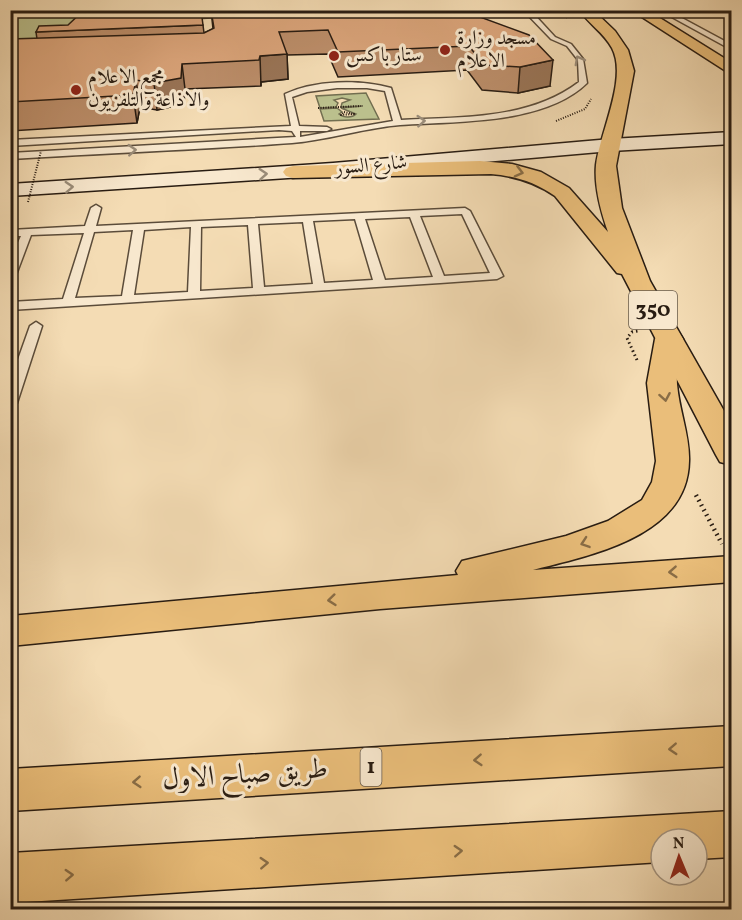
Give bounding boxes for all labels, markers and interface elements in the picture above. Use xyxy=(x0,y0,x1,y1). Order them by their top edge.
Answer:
place label: مسجد وزارة الاعلام xyxy=(457,25,536,78)
place label: ستار باكس xyxy=(346,42,422,70)
marker: مسجد وزارة الاعلام xyxy=(438,43,452,57)
marker: ستار باكس xyxy=(327,49,341,63)
one-way arrow xyxy=(574,55,586,66)
place label: مجمع الاعلام والاذاعة والتلفزيون xyxy=(88,64,210,115)
marker: مجمع الاعلام والاذاعة والتلفزيون xyxy=(69,83,83,97)
one-way arrow xyxy=(417,115,426,128)
one-way arrow xyxy=(127,143,136,156)
street label: شارع السور xyxy=(332,149,409,185)
one-way arrow xyxy=(514,165,524,178)
one-way arrow xyxy=(259,168,268,181)
one-way arrow xyxy=(64,180,73,193)
road number: 350 xyxy=(629,291,677,329)
one-way arrow xyxy=(658,391,671,401)
one-way arrow xyxy=(580,535,591,548)
one-way arrow xyxy=(669,566,678,579)
one-way arrow xyxy=(328,593,337,606)
one-way arrow xyxy=(669,742,678,755)
road number: 1 xyxy=(360,748,382,786)
street label: طريق صباح الاول xyxy=(161,750,329,804)
one-way arrow xyxy=(474,753,483,766)
one-way arrow xyxy=(133,775,142,788)
north arrow xyxy=(649,827,709,887)
text: N xyxy=(672,833,685,855)
one-way arrow xyxy=(454,845,463,858)
one-way arrow xyxy=(259,856,268,869)
one-way arrow xyxy=(64,868,73,881)

